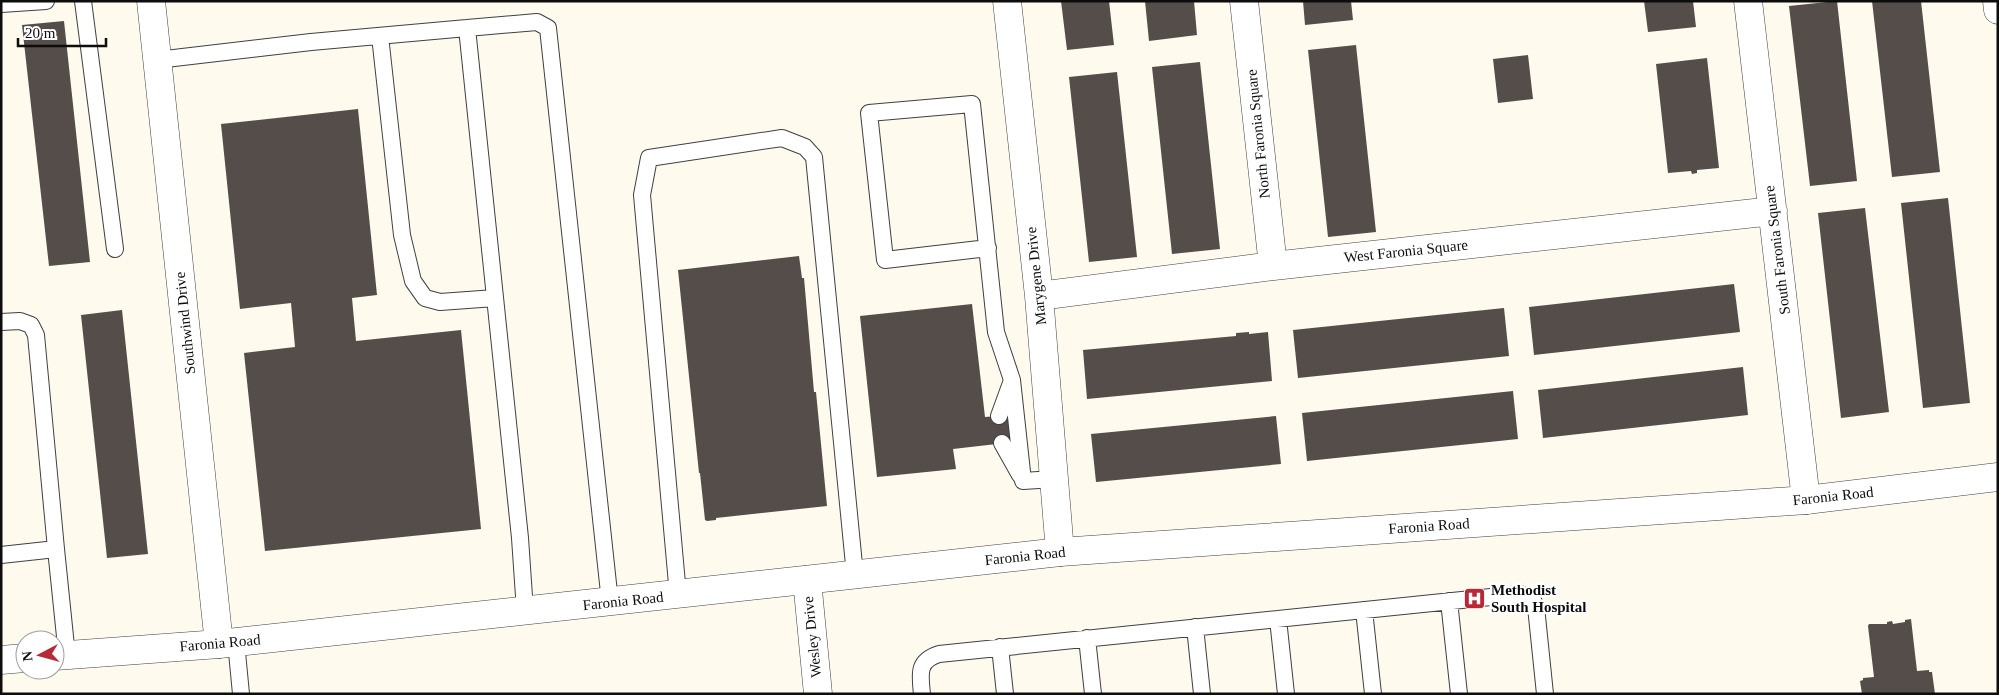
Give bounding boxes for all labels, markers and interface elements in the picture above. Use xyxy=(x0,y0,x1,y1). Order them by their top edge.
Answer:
scale bar xyxy=(18,15,105,47)
text: 20 m xyxy=(25,25,56,41)
street label: North Faronia Square xyxy=(1243,68,1273,199)
street label: South Faronia Square xyxy=(1761,184,1793,315)
street label: Marygene Drive xyxy=(1023,226,1049,326)
street label: West Faronia Square xyxy=(1343,236,1469,265)
street label: Southwind Drive xyxy=(172,271,198,375)
street label: Faronia Road xyxy=(1792,484,1875,508)
street label: Faronia Road xyxy=(1388,515,1471,537)
street label: Faronia Road xyxy=(984,544,1067,568)
place label: Methodist South Hospital xyxy=(1491,582,1586,615)
hospital icon: Methodist South Hospital xyxy=(1463,587,1487,611)
street label: Faronia Road xyxy=(582,589,665,613)
street label: Wesley Drive xyxy=(800,595,824,678)
north arrow xyxy=(15,630,65,680)
street label: Faronia Road xyxy=(179,631,262,655)
text: N xyxy=(20,650,36,662)

